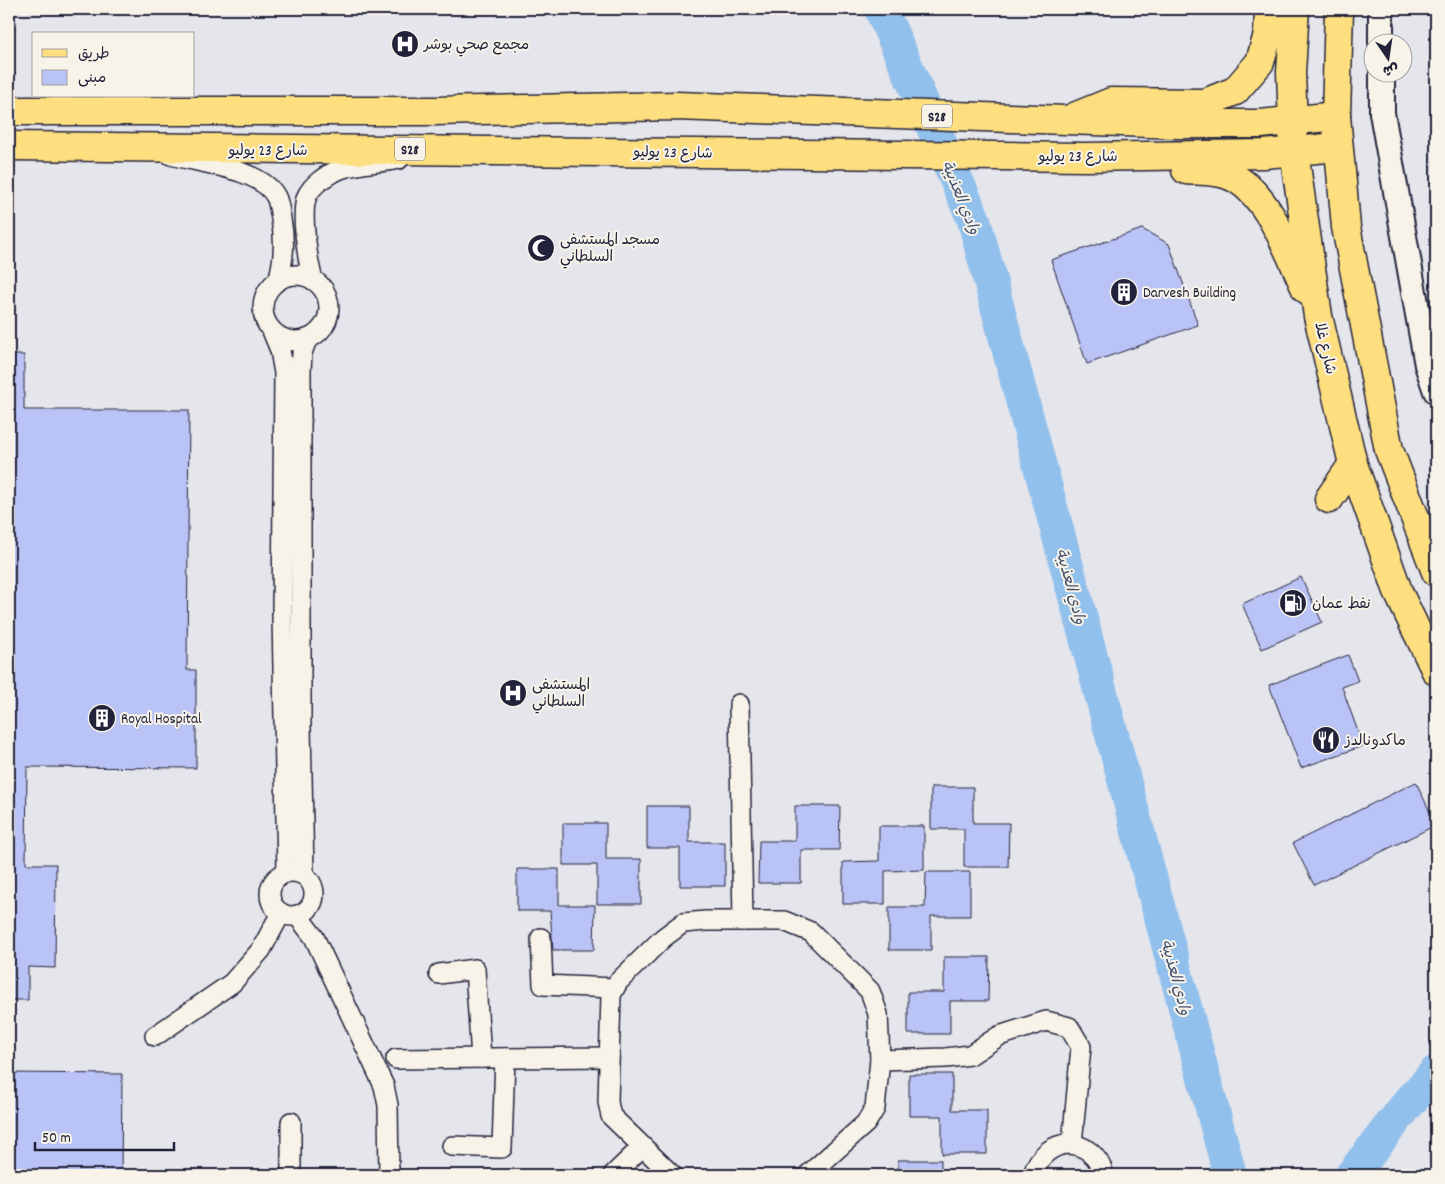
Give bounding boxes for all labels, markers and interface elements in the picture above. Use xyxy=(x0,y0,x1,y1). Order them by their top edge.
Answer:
hospital icon: مجمع صحي بوشر xyxy=(390,29,420,59)
legend xyxy=(32,32,195,98)
north arrow xyxy=(1362,32,1412,82)
place label: مجمع صحي بوشر xyxy=(422,35,529,57)
text: طريق xyxy=(78,44,110,66)
text: ش xyxy=(1381,57,1400,80)
text: مبنى xyxy=(78,68,106,90)
road number: S28 xyxy=(922,104,952,128)
road number: S28 xyxy=(395,138,425,160)
street label: شارع 23 يوليو xyxy=(227,141,308,163)
street label: شارع 23 يوليو xyxy=(632,142,713,166)
street label: شارع 23 يوليو xyxy=(1037,147,1118,169)
water label: وادي العذيبة xyxy=(934,158,985,239)
place label: مسجد المستشفى السلطاني xyxy=(560,230,660,269)
mosque icon: مسجد المستشفى السلطاني xyxy=(526,233,556,263)
building icon: Darvesh Building xyxy=(1109,277,1139,307)
place label: Darvesh Building xyxy=(1143,283,1236,305)
street label: شارع غلا xyxy=(1307,320,1341,377)
water label: وادي العذيبة xyxy=(1048,546,1091,628)
fuel station icon: نفط عمان xyxy=(1278,588,1308,618)
place label: نفط عمان xyxy=(1312,594,1371,616)
place label: المستشفى السلطاني xyxy=(532,675,590,714)
hospital icon: المستشفى السلطاني xyxy=(498,678,528,708)
building icon: Royal Hospital xyxy=(87,703,117,733)
place label: Royal Hospital xyxy=(121,709,202,731)
restaurant icon: ماكدونالدز xyxy=(1311,725,1341,755)
place label: ماكدونالدز xyxy=(1344,731,1406,753)
water label: وادي العذيبة xyxy=(1153,937,1196,1019)
scale bar xyxy=(35,1119,174,1151)
text: 50 m xyxy=(42,1128,71,1150)

